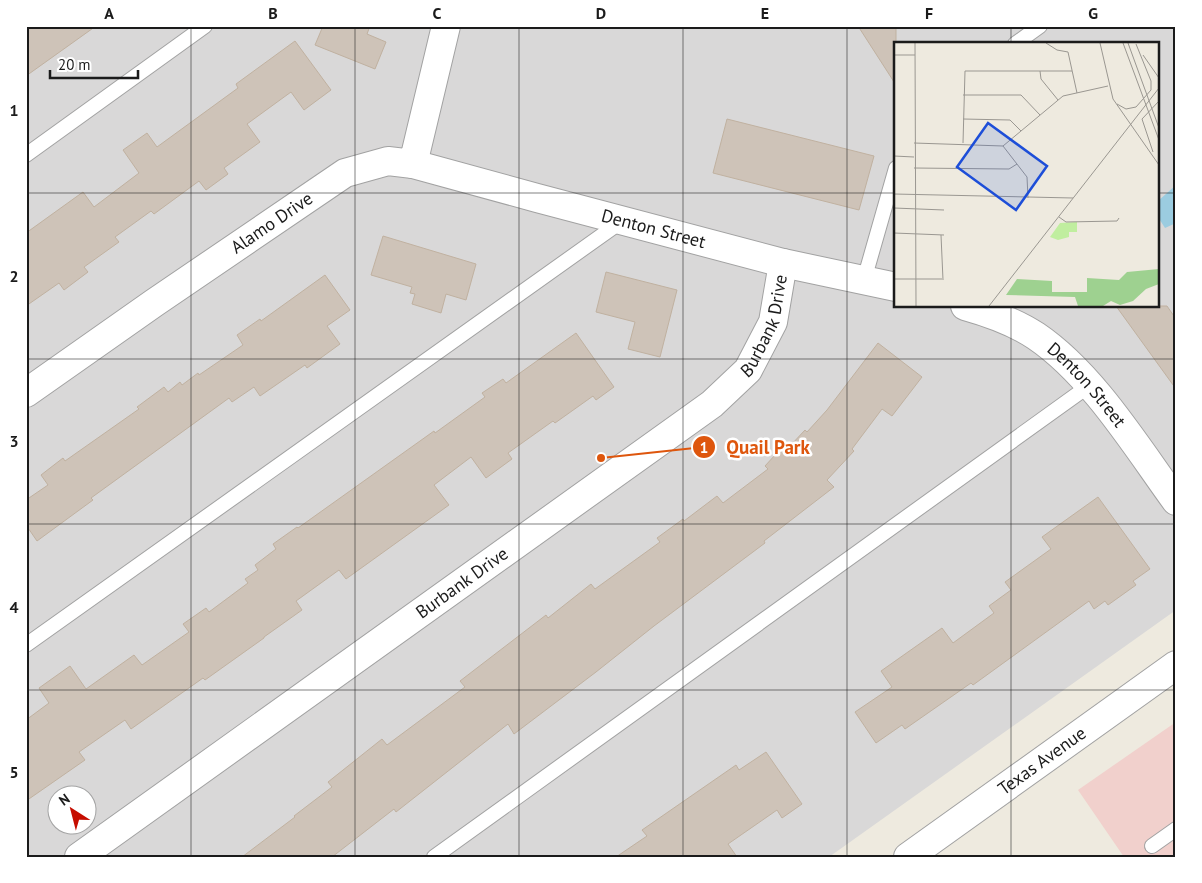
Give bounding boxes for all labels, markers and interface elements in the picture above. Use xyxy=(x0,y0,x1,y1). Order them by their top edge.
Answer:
text: A xyxy=(104,3,114,23)
text: B xyxy=(268,3,278,23)
text: C xyxy=(433,3,442,23)
text: D xyxy=(596,3,606,23)
text: E xyxy=(761,3,769,23)
text: F xyxy=(925,3,933,23)
text: G xyxy=(1088,3,1098,23)
inset map xyxy=(894,42,1160,308)
scale bar xyxy=(50,48,138,80)
text: 20 m xyxy=(58,55,91,74)
text: 1 xyxy=(9,100,19,120)
street label: Alamo Drive xyxy=(226,186,317,258)
street label: Denton Street xyxy=(599,203,708,253)
text: 2 xyxy=(9,266,19,286)
street label: Burbank Drive xyxy=(735,273,792,382)
street label: Denton Street xyxy=(1043,337,1131,432)
callout: Quail Park xyxy=(691,430,820,464)
text: 3 xyxy=(9,431,19,451)
text: Quail Park xyxy=(726,435,810,459)
text: 1 xyxy=(700,438,708,457)
street label: Burbank Drive xyxy=(411,542,512,623)
text: 4 xyxy=(9,597,19,617)
street label: Texas Avenue xyxy=(993,721,1090,800)
text: 5 xyxy=(9,762,19,782)
north arrow xyxy=(48,786,98,836)
text: N xyxy=(55,789,73,809)

